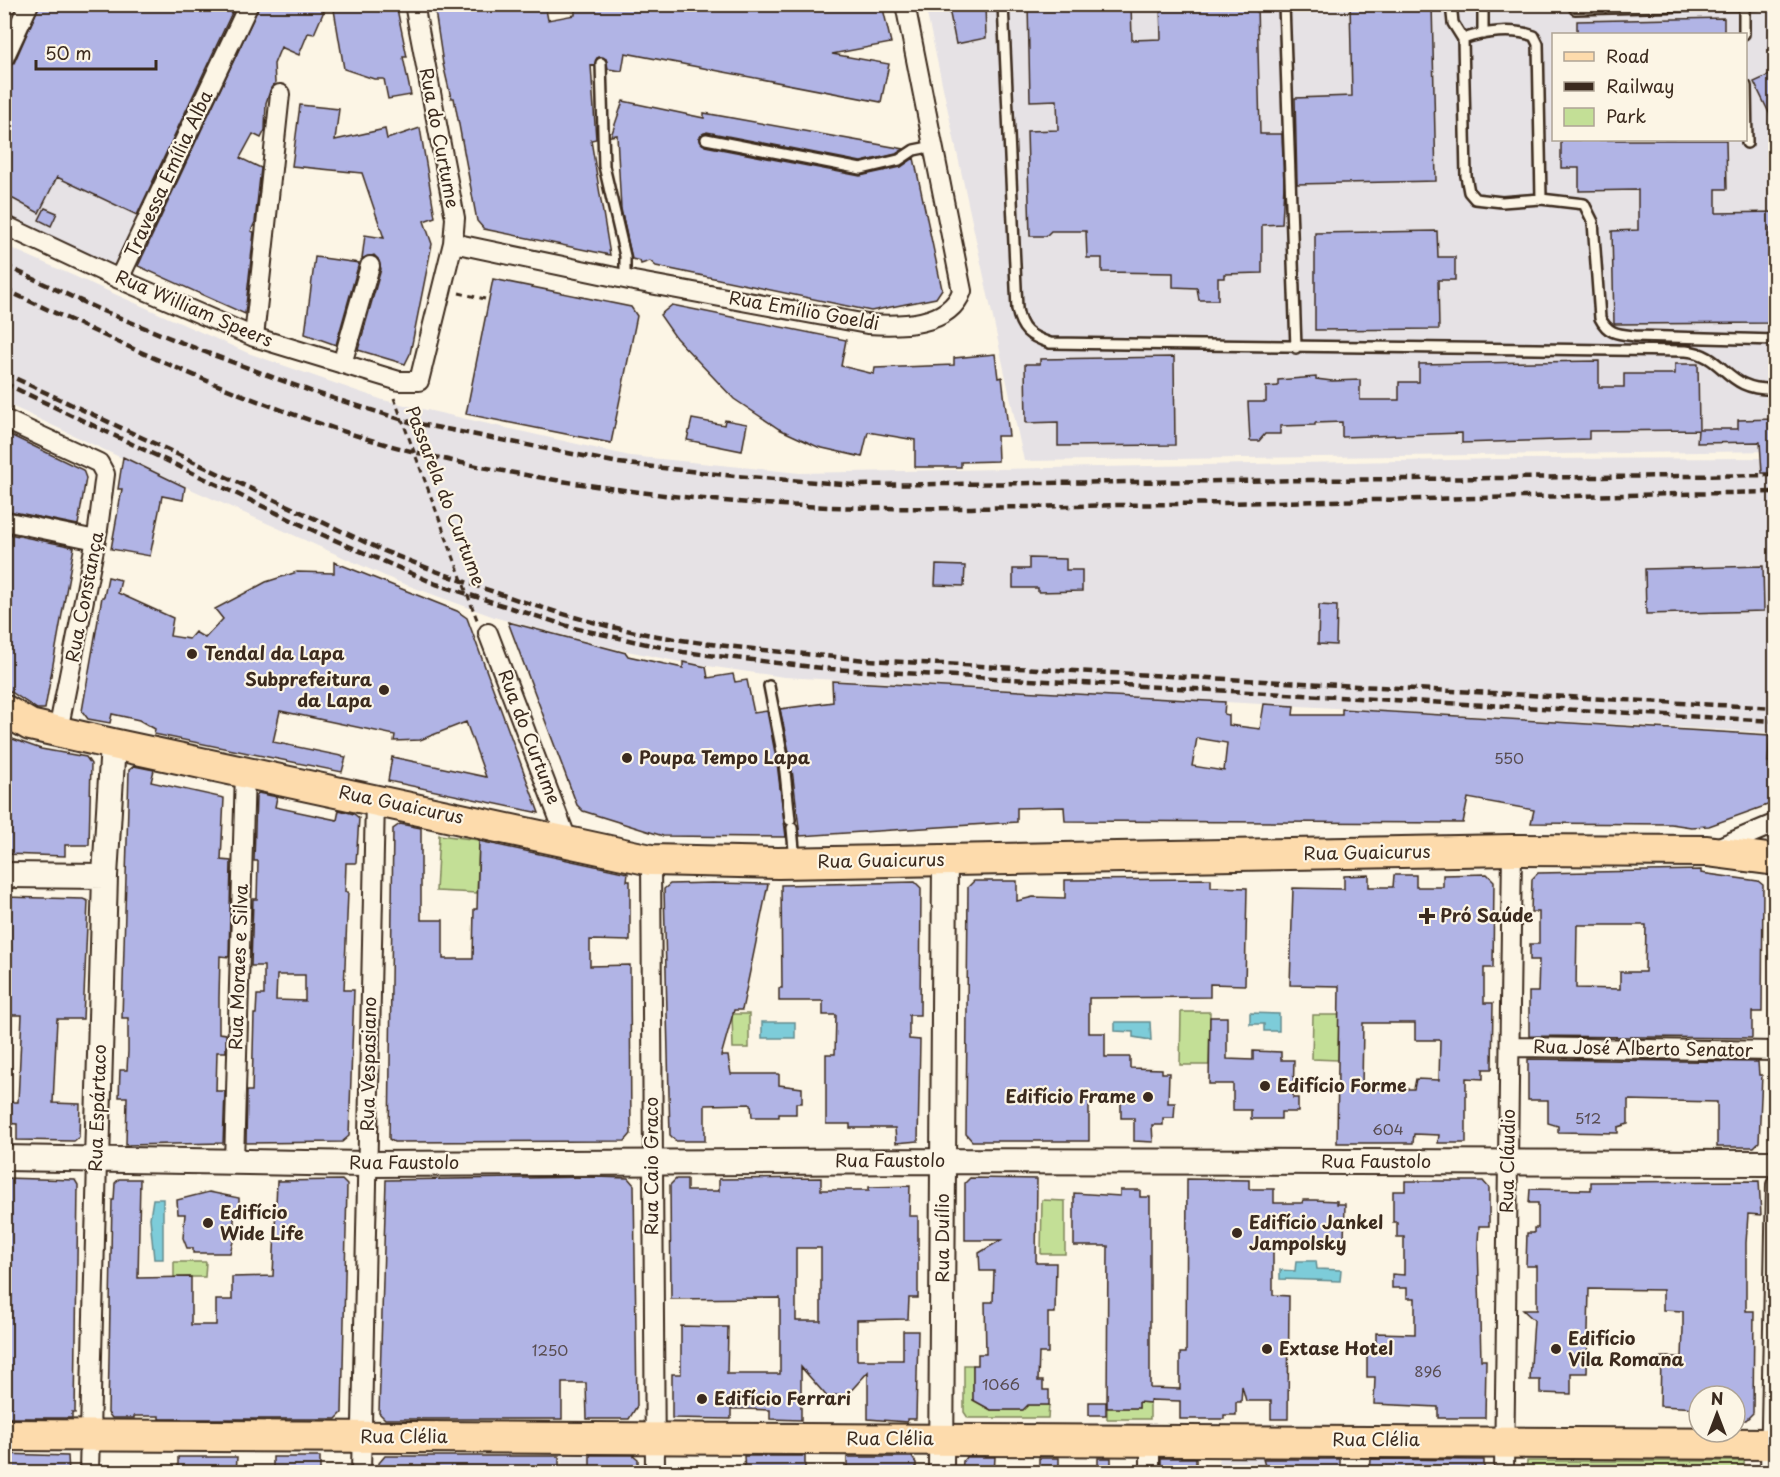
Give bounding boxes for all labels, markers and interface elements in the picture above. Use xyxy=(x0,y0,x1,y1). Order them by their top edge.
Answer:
scale bar xyxy=(36,33,156,71)
legend xyxy=(1552,33,1747,141)
text: 50 m xyxy=(45,39,92,66)
text: Road xyxy=(1606,42,1650,69)
street label: Rua do Curtume xyxy=(414,65,467,210)
text: Railway xyxy=(1606,72,1674,99)
street label: Travessa Emília Alba xyxy=(117,85,218,261)
text: Park xyxy=(1606,102,1646,129)
street label: Rua William Speers xyxy=(112,262,277,353)
street label: Rua Emílio Goeldi xyxy=(727,283,882,336)
street label: Passarela do Curtume xyxy=(400,402,493,589)
street label: Rua Constança xyxy=(58,528,110,664)
place label: Tendal da Lapa xyxy=(204,639,345,666)
marker: Tendal da Lapa xyxy=(185,647,199,661)
place label: Subprefeitura da Lapa xyxy=(245,665,372,713)
street label: Rua do Curtume xyxy=(492,665,569,808)
marker: Subprefeitura da Lapa xyxy=(377,683,391,697)
place label: Poupa Tempo Lapa xyxy=(639,743,810,770)
house number: 550 xyxy=(1494,746,1524,769)
marker: Poupa Tempo Lapa xyxy=(620,751,634,765)
street label: Rua Guaicurus xyxy=(336,777,466,830)
street label: Rua Guaicurus xyxy=(1303,837,1431,866)
street label: Rua Guaicurus xyxy=(817,845,945,874)
street label: Rua Moraes e Silva xyxy=(221,883,254,1050)
place label: Pró Saúde xyxy=(1440,901,1533,928)
marker: Pró Saúde xyxy=(1418,907,1436,925)
street label: Rua Vespasiano xyxy=(353,996,382,1132)
street label: Rua José Alberto Senator xyxy=(1533,1032,1754,1063)
street label: Rua Espártaco xyxy=(81,1044,112,1172)
place label: Edifício Forme xyxy=(1277,1071,1407,1098)
marker: Edifício Forme xyxy=(1258,1079,1272,1093)
place label: Edifício Frame xyxy=(1006,1082,1136,1109)
marker: Edifício Frame xyxy=(1141,1090,1155,1104)
street label: Rua Caio Graco xyxy=(637,1097,664,1235)
house number: 512 xyxy=(1575,1106,1601,1129)
street label: Rua Cláudio xyxy=(1492,1109,1521,1213)
house number: 604 xyxy=(1372,1117,1404,1140)
street label: Rua Faustolo xyxy=(835,1146,945,1173)
street label: Rua Faustolo xyxy=(1321,1147,1431,1174)
street label: Rua Faustolo xyxy=(349,1148,459,1175)
street label: Rua Duílio xyxy=(928,1193,955,1283)
place label: Edifício Wide Life xyxy=(220,1198,304,1246)
place label: Edifício Jankel Jampolsky xyxy=(1249,1208,1383,1256)
marker: Edifício Wide Life xyxy=(201,1216,215,1230)
marker: Edifício Jankel Jampolsky xyxy=(1230,1226,1244,1240)
place label: Edifício Vila Romana xyxy=(1568,1324,1684,1372)
place label: Extase Hotel xyxy=(1279,1334,1393,1361)
house number: 1250 xyxy=(532,1338,568,1361)
marker: Extase Hotel xyxy=(1260,1342,1274,1356)
marker: Edifício Vila Romana xyxy=(1549,1342,1563,1356)
house number: 896 xyxy=(1414,1359,1442,1382)
house number: 1066 xyxy=(982,1372,1020,1395)
place label: Edifício Ferrari xyxy=(714,1384,851,1411)
north arrow xyxy=(1687,1384,1747,1444)
text: N xyxy=(1711,1386,1723,1410)
marker: Edifício Ferrari xyxy=(695,1392,709,1406)
street label: Rua Clélia xyxy=(360,1422,448,1449)
street label: Rua Clélia xyxy=(846,1424,934,1451)
street label: Rua Clélia xyxy=(1332,1425,1420,1452)

